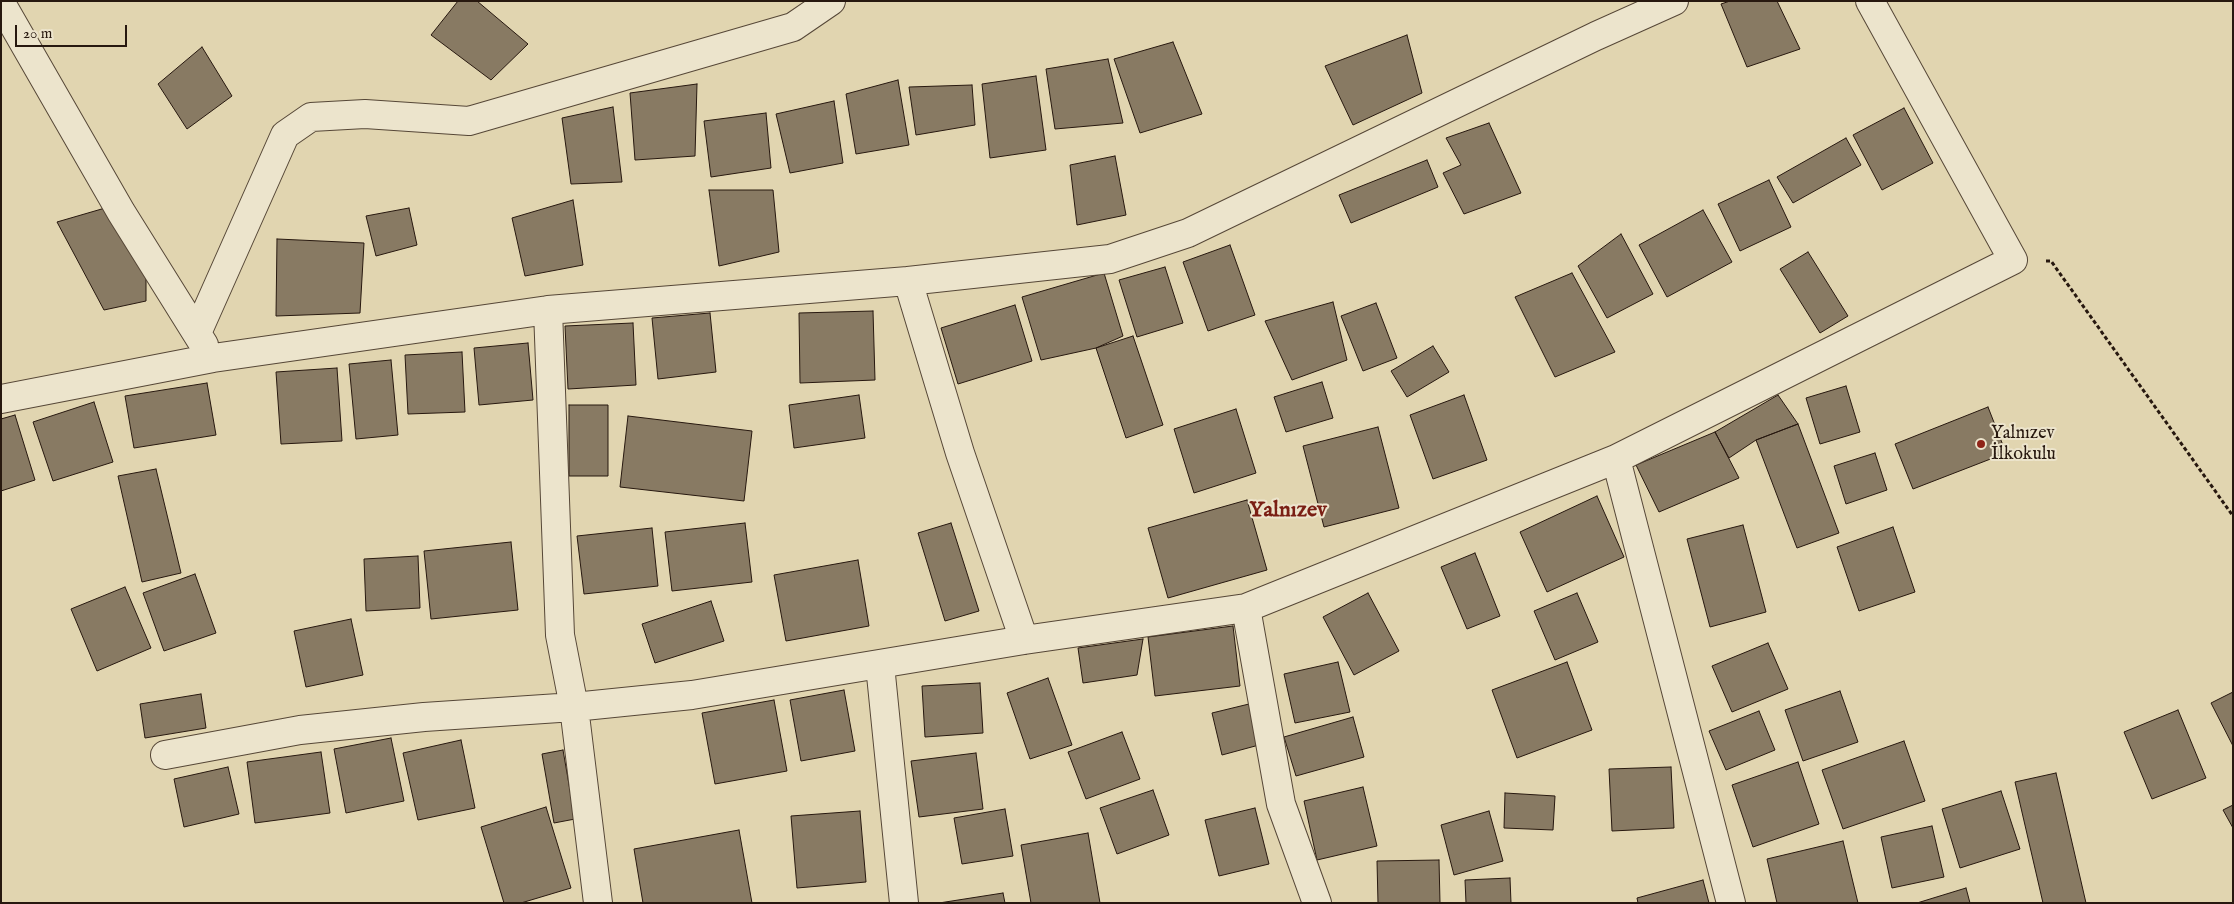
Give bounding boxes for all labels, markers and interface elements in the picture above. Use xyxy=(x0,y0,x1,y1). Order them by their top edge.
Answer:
scale bar xyxy=(18,15,130,47)
text: 20 m xyxy=(23,24,52,43)
place label: Yalnızev İlkokulu xyxy=(1991,423,2056,466)
marker: Yalnızev İlkokulu xyxy=(1975,438,1987,450)
district label: Yalnızev xyxy=(1249,498,1327,524)

